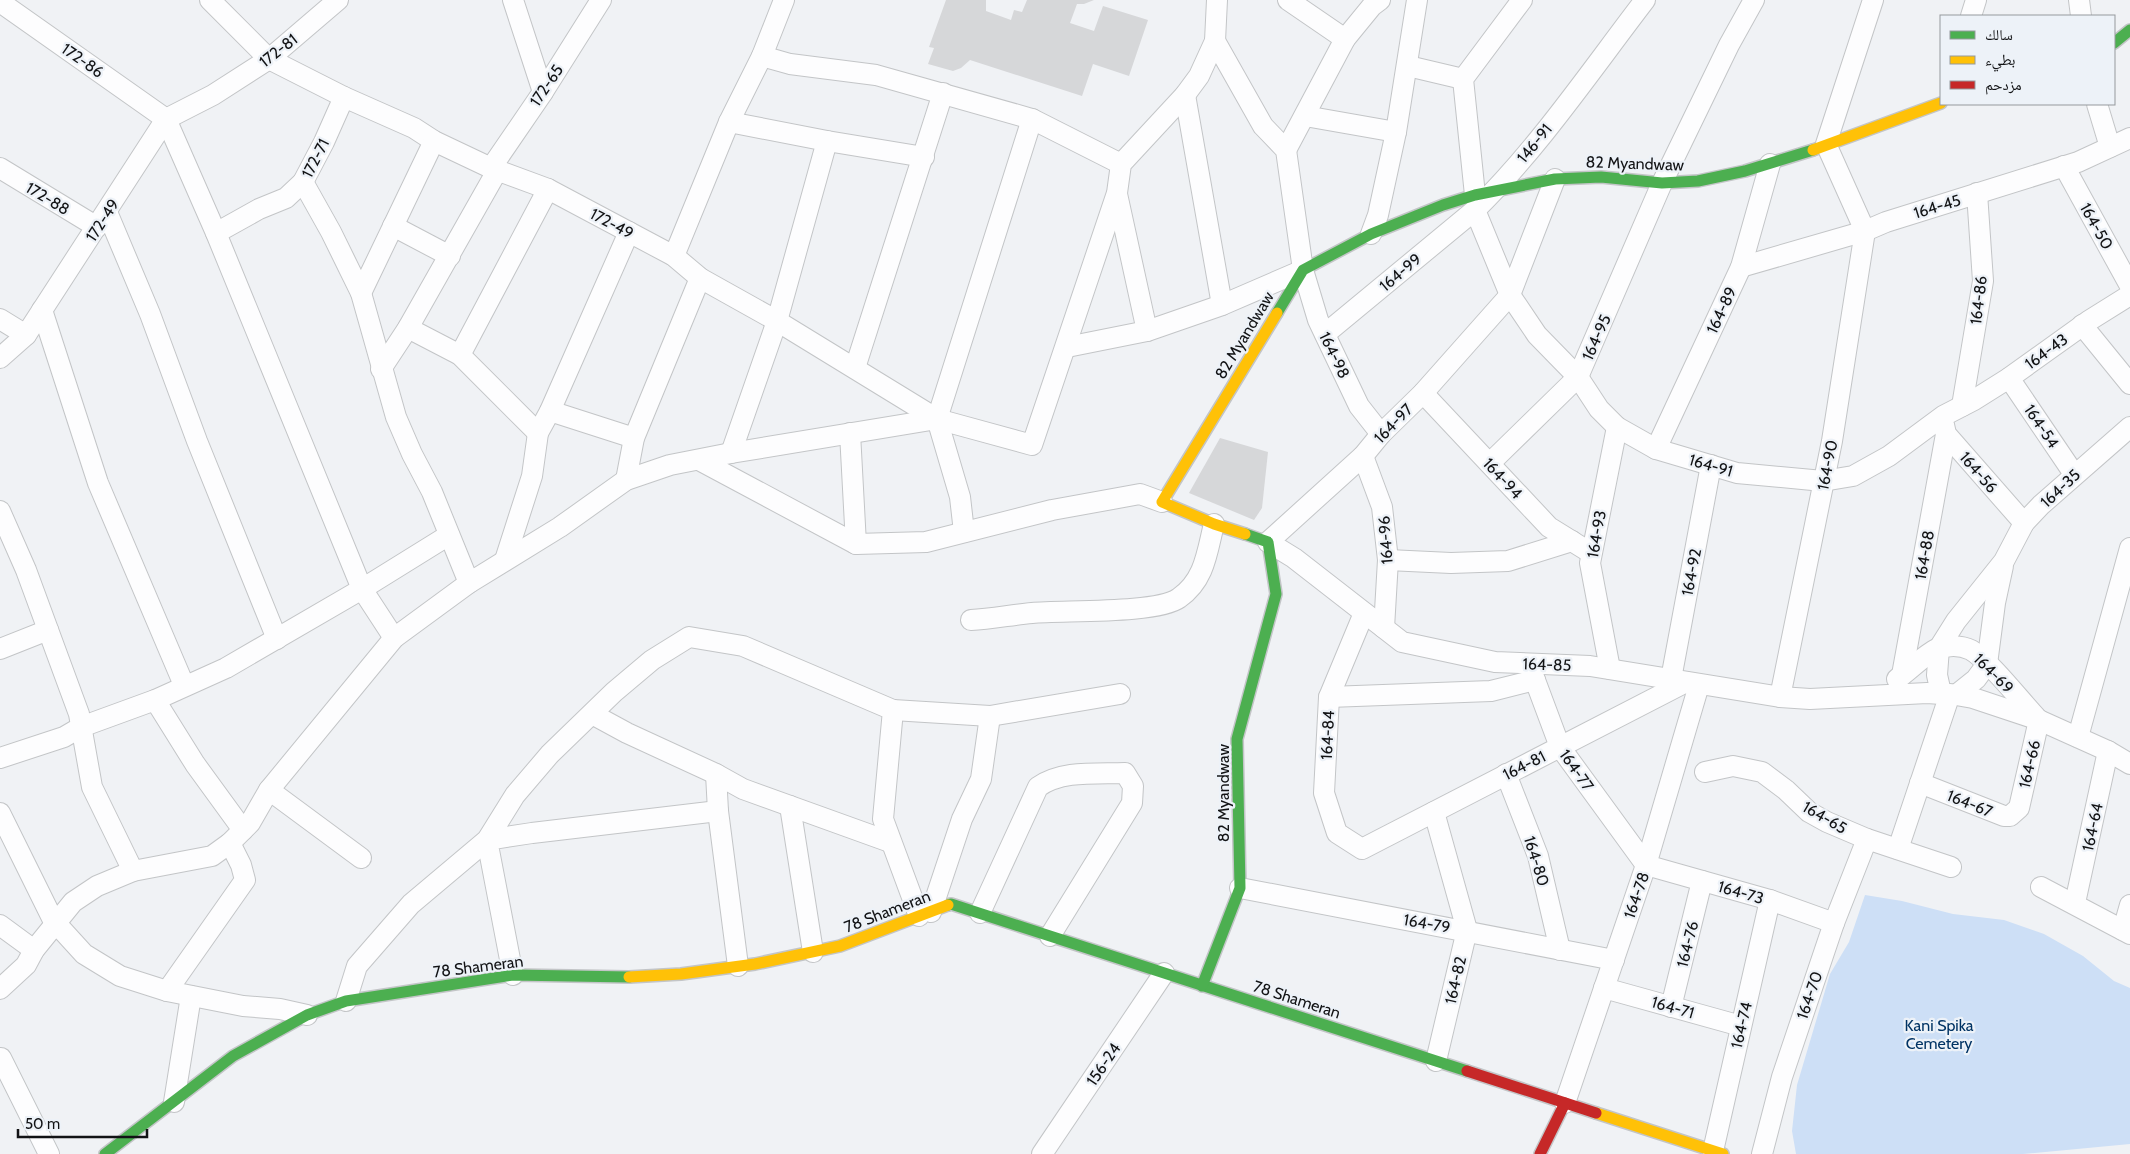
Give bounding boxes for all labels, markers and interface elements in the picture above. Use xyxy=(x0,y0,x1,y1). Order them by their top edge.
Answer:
legend xyxy=(1940,15,2115,105)
text: سالك xyxy=(1985,26,2013,44)
street label: 172-81 xyxy=(255,30,301,71)
street label: 172-86 xyxy=(58,39,107,82)
text: بطيء xyxy=(1985,51,2015,72)
street label: 172-65 xyxy=(526,61,567,110)
text: مزدحم xyxy=(1985,76,2022,95)
street label: 146-91 xyxy=(1513,120,1556,167)
street label: 172-71 xyxy=(298,136,333,181)
street label: 82 Myandwaw xyxy=(1585,152,1685,175)
street label: 172-88 xyxy=(22,178,73,219)
street label: 164-45 xyxy=(1911,190,1963,223)
street label: 172-49 xyxy=(82,196,123,245)
street label: 164-50 xyxy=(2076,200,2117,253)
street label: 172-49 xyxy=(587,204,637,243)
street label: 164-99 xyxy=(1376,250,1425,295)
street label: 164-86 xyxy=(1966,275,1991,326)
street label: 164-89 xyxy=(1702,284,1740,336)
street label: 82 Myandwaw xyxy=(1211,288,1278,382)
street label: 164-95 xyxy=(1578,311,1615,363)
street label: 164-98 xyxy=(1315,329,1354,381)
street label: 164-43 xyxy=(2021,330,2071,373)
street label: 164-97 xyxy=(1370,400,1417,447)
street label: 164-54 xyxy=(2020,401,2063,452)
street label: 164-90 xyxy=(1813,438,1842,492)
street label: 164-56 xyxy=(1956,448,2002,497)
street label: 164-91 xyxy=(1687,450,1735,481)
street label: 164-94 xyxy=(1479,454,1526,503)
street label: 164-35 xyxy=(2037,465,2084,511)
street label: 164-93 xyxy=(1583,509,1610,559)
street label: 164-96 xyxy=(1374,515,1397,565)
street label: 164-88 xyxy=(1911,529,1938,581)
street label: 164-92 xyxy=(1678,547,1705,597)
street label: 164-69 xyxy=(1970,649,2018,697)
street label: 164-85 xyxy=(1522,654,1572,675)
street label: 164-84 xyxy=(1317,710,1338,760)
street label: 164-66 xyxy=(2015,738,2044,790)
street label: 82 Myandwaw xyxy=(1214,743,1233,842)
street label: 164-77 xyxy=(1556,746,1598,795)
street label: 164-81 xyxy=(1500,747,1549,784)
street label: 164-67 xyxy=(1944,786,1995,821)
street label: 164-65 xyxy=(1799,797,1850,838)
street label: 164-64 xyxy=(2078,801,2107,853)
street label: 164-80 xyxy=(1520,834,1553,888)
street label: 164-78 xyxy=(1620,869,1653,921)
street label: 164-73 xyxy=(1716,877,1766,908)
street label: 78 Shameran xyxy=(841,886,933,937)
street label: 164-79 xyxy=(1402,910,1452,937)
street label: 164-76 xyxy=(1673,919,1702,969)
street label: 78 Shameran xyxy=(432,952,524,981)
street label: 164-82 xyxy=(1441,954,1470,1006)
street label: 164-70 xyxy=(1793,969,1826,1021)
street label: 78 Shameran xyxy=(1251,976,1343,1023)
street label: 164-71 xyxy=(1649,992,1696,1023)
street label: 164-74 xyxy=(1727,1000,1756,1050)
park label: Kani Spika Cemetery xyxy=(1905,1016,1974,1053)
street label: 156-24 xyxy=(1082,1039,1124,1089)
scale bar xyxy=(18,1106,146,1138)
text: 50 m xyxy=(25,1115,60,1133)

